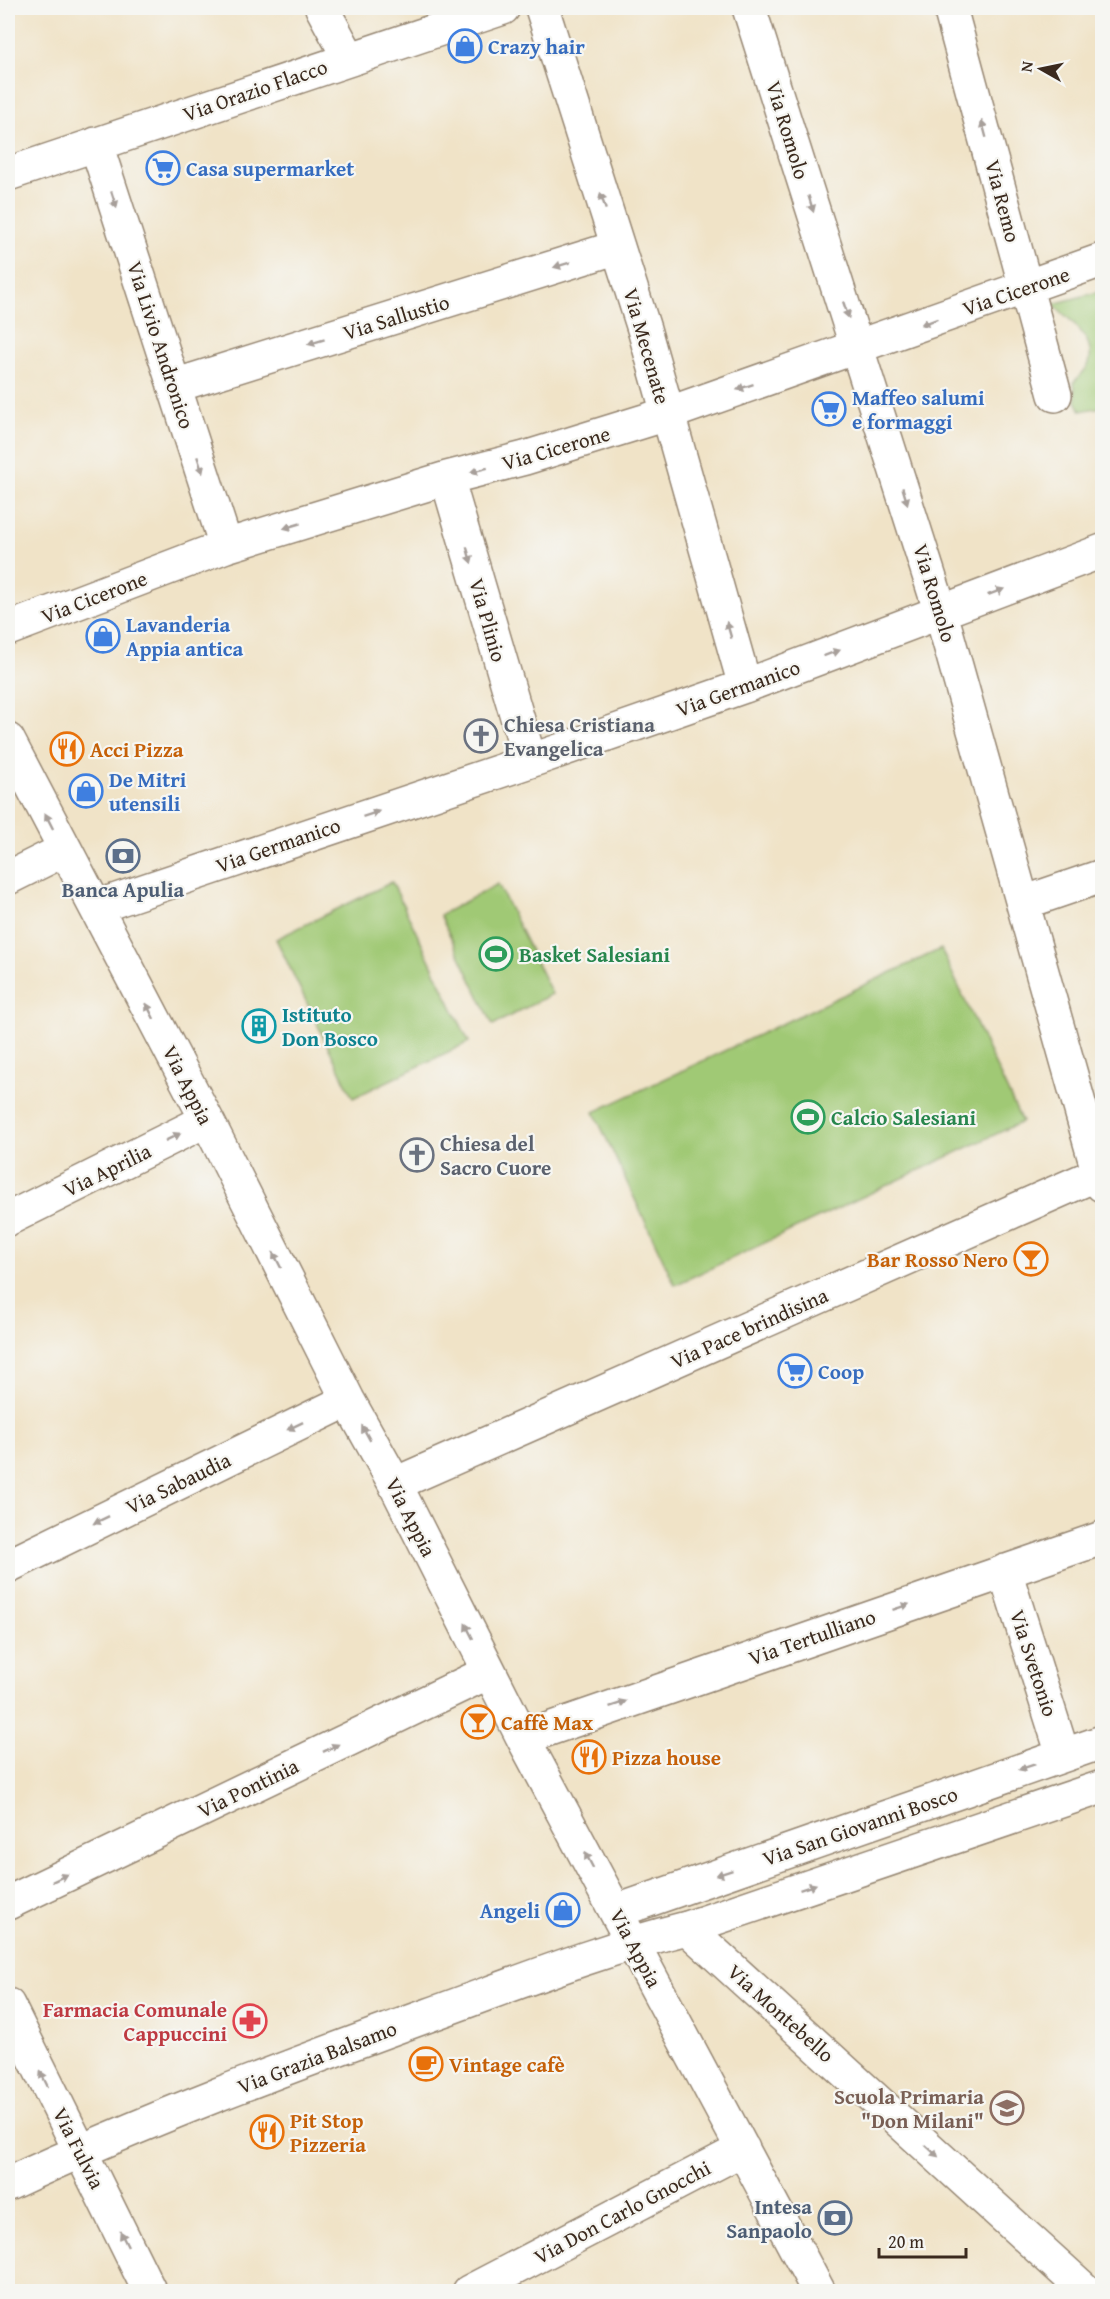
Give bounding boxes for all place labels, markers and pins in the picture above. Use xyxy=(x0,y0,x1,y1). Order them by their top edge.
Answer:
shop icon: Crazy hair xyxy=(447,28,483,64)
place label: Crazy hair xyxy=(488,31,585,62)
supermarket icon: Casa supermarket xyxy=(145,150,181,186)
place label: Casa supermarket xyxy=(186,153,354,184)
place label: Maffeo salumi e formaggi xyxy=(852,382,985,437)
supermarket icon: Maffeo salumi e formaggi xyxy=(811,391,847,427)
place label: Lavanderia Appia antica xyxy=(126,609,244,664)
shop icon: Lavanderia Appia antica xyxy=(85,618,121,654)
place label: Chiesa Cristiana Evangelica xyxy=(504,709,655,764)
church icon: Chiesa Cristiana Evangelica xyxy=(463,718,499,754)
restaurant icon: Acci Pizza xyxy=(49,731,85,767)
place label: Acci Pizza xyxy=(90,734,184,765)
place label: De Mitri utensili xyxy=(109,764,187,819)
shop icon: De Mitri utensili xyxy=(68,773,104,809)
bank icon: Banca Apulia xyxy=(105,838,141,874)
place label: Banca Apulia xyxy=(62,874,184,905)
sports icon: Basket Salesiani xyxy=(478,936,514,972)
place label: Basket Salesiani xyxy=(519,939,670,970)
place label: Istituto Don Bosco xyxy=(282,999,378,1054)
building icon: Istituto Don Bosco xyxy=(241,1008,277,1044)
sports icon: Calcio Salesiani xyxy=(790,1099,826,1135)
place label: Calcio Salesiani xyxy=(831,1102,976,1133)
place label: Chiesa del Sacro Cuore xyxy=(440,1128,551,1183)
church icon: Chiesa del Sacro Cuore xyxy=(399,1137,435,1173)
bar icon: Bar Rosso Nero xyxy=(1013,1241,1049,1277)
place label: Bar Rosso Nero xyxy=(867,1244,1008,1275)
supermarket icon: Coop xyxy=(777,1353,813,1389)
place label: Coop xyxy=(818,1356,864,1387)
bar icon: Caffè Max xyxy=(460,1704,496,1740)
place label: Caffè Max xyxy=(501,1707,593,1738)
restaurant icon: Pizza house xyxy=(571,1739,607,1775)
place label: Pizza house xyxy=(612,1742,721,1773)
shop icon: Angeli xyxy=(545,1892,581,1928)
place label: Angeli xyxy=(480,1895,540,1926)
place label: Farmacia Comunale Cappuccini xyxy=(43,1994,227,2049)
pharmacy icon: Farmacia Comunale Cappuccini xyxy=(232,2003,268,2039)
cafe icon: Vintage cafè xyxy=(408,2046,444,2082)
place label: Vintage cafè xyxy=(449,2049,565,2080)
place label: Scuola Primaria "Don Milani" xyxy=(834,2081,984,2136)
school or university icon: Scuola Primaria "Don Milani" xyxy=(989,2090,1025,2126)
place label: Pit Stop Pizzeria xyxy=(290,2105,366,2160)
restaurant icon: Pit Stop Pizzeria xyxy=(249,2114,285,2150)
place label: Intesa Sanpaolo xyxy=(726,2191,812,2246)
bank icon: Intesa Sanpaolo xyxy=(817,2200,853,2236)

